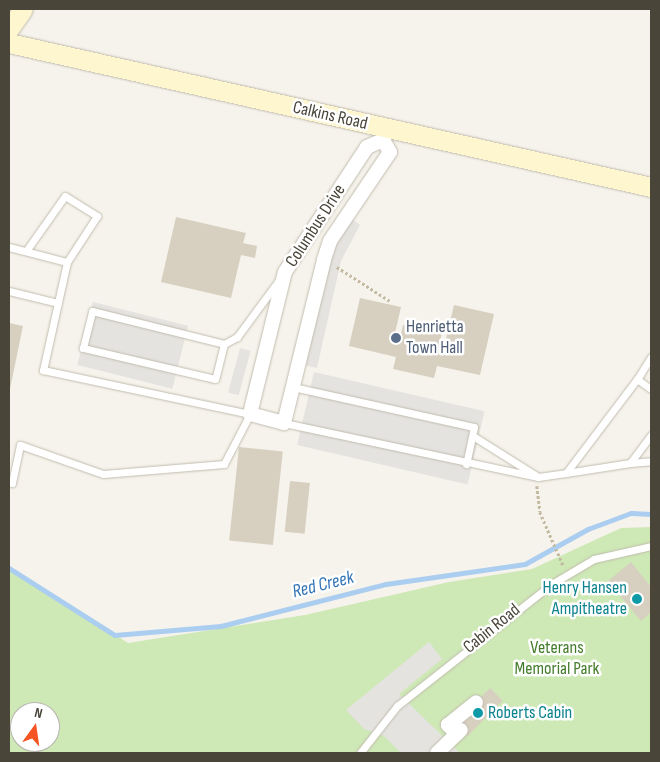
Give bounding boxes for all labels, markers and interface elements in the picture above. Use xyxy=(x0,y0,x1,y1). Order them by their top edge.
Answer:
street label: Calkins Road xyxy=(291,97,369,135)
street label: Columbus Drive xyxy=(281,181,351,271)
place label: Henrietta Town Hall xyxy=(406,317,464,359)
marker: Henrietta Town Hall xyxy=(390,332,402,344)
water label: Red Creek xyxy=(290,566,356,604)
place label: Henry Hansen Ampitheatre xyxy=(543,578,627,620)
marker: Henry Hansen Ampitheatre xyxy=(631,593,643,605)
street label: Cabin Road xyxy=(459,600,525,658)
park label: Veterans Memorial Park xyxy=(515,638,599,681)
north arrow xyxy=(10,702,60,752)
place label: Roberts Cabin xyxy=(488,702,572,724)
text: N xyxy=(33,704,44,722)
marker: Roberts Cabin xyxy=(472,707,484,719)

